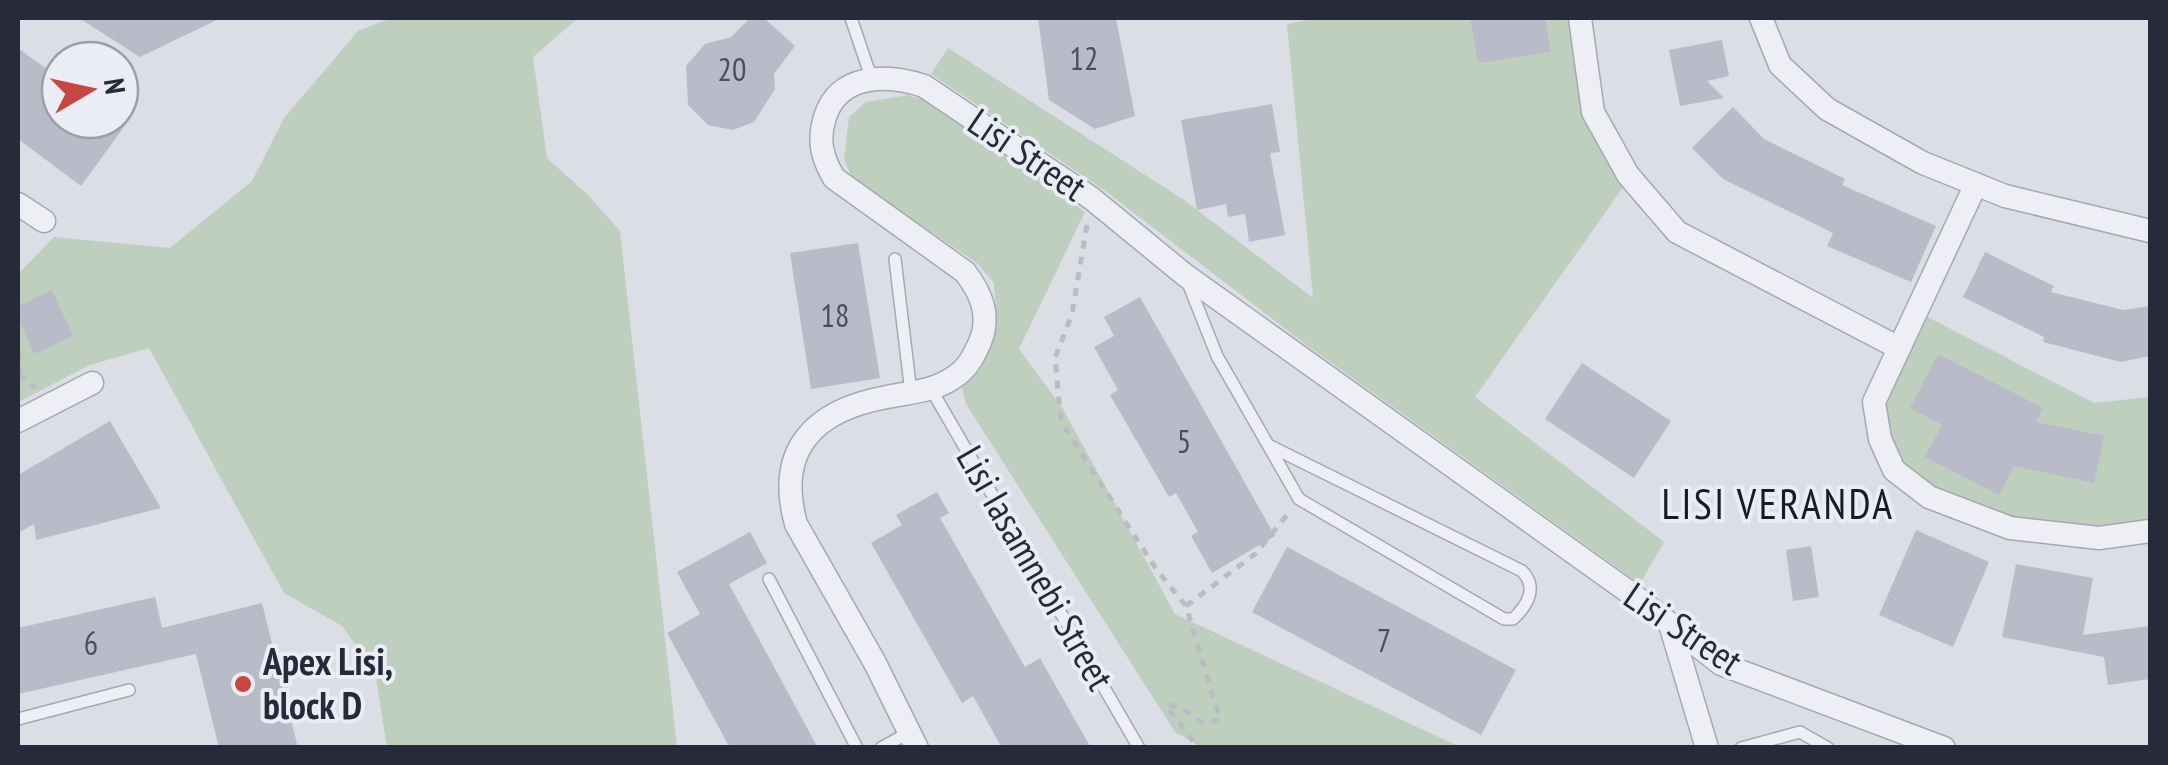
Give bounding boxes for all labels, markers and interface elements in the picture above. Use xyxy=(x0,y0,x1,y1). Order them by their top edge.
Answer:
house number: 12 xyxy=(1070,37,1098,79)
north arrow xyxy=(40,40,140,140)
house number: 20 xyxy=(718,48,746,90)
text: N xyxy=(96,76,135,96)
street label: Lisi Street xyxy=(959,97,1097,211)
house number: 18 xyxy=(821,294,849,336)
house number: 5 xyxy=(1177,420,1191,462)
street label: Lisi Iasamnebi Street xyxy=(947,436,1126,699)
district label: LISI VERANDA xyxy=(1661,476,1895,531)
street label: Lisi Street xyxy=(1615,571,1753,685)
house number: 7 xyxy=(1377,619,1391,661)
house number: 6 xyxy=(84,622,98,664)
place label: Apex Lisi, block D xyxy=(262,636,393,729)
marker: Apex Lisi, block D xyxy=(232,673,254,695)

